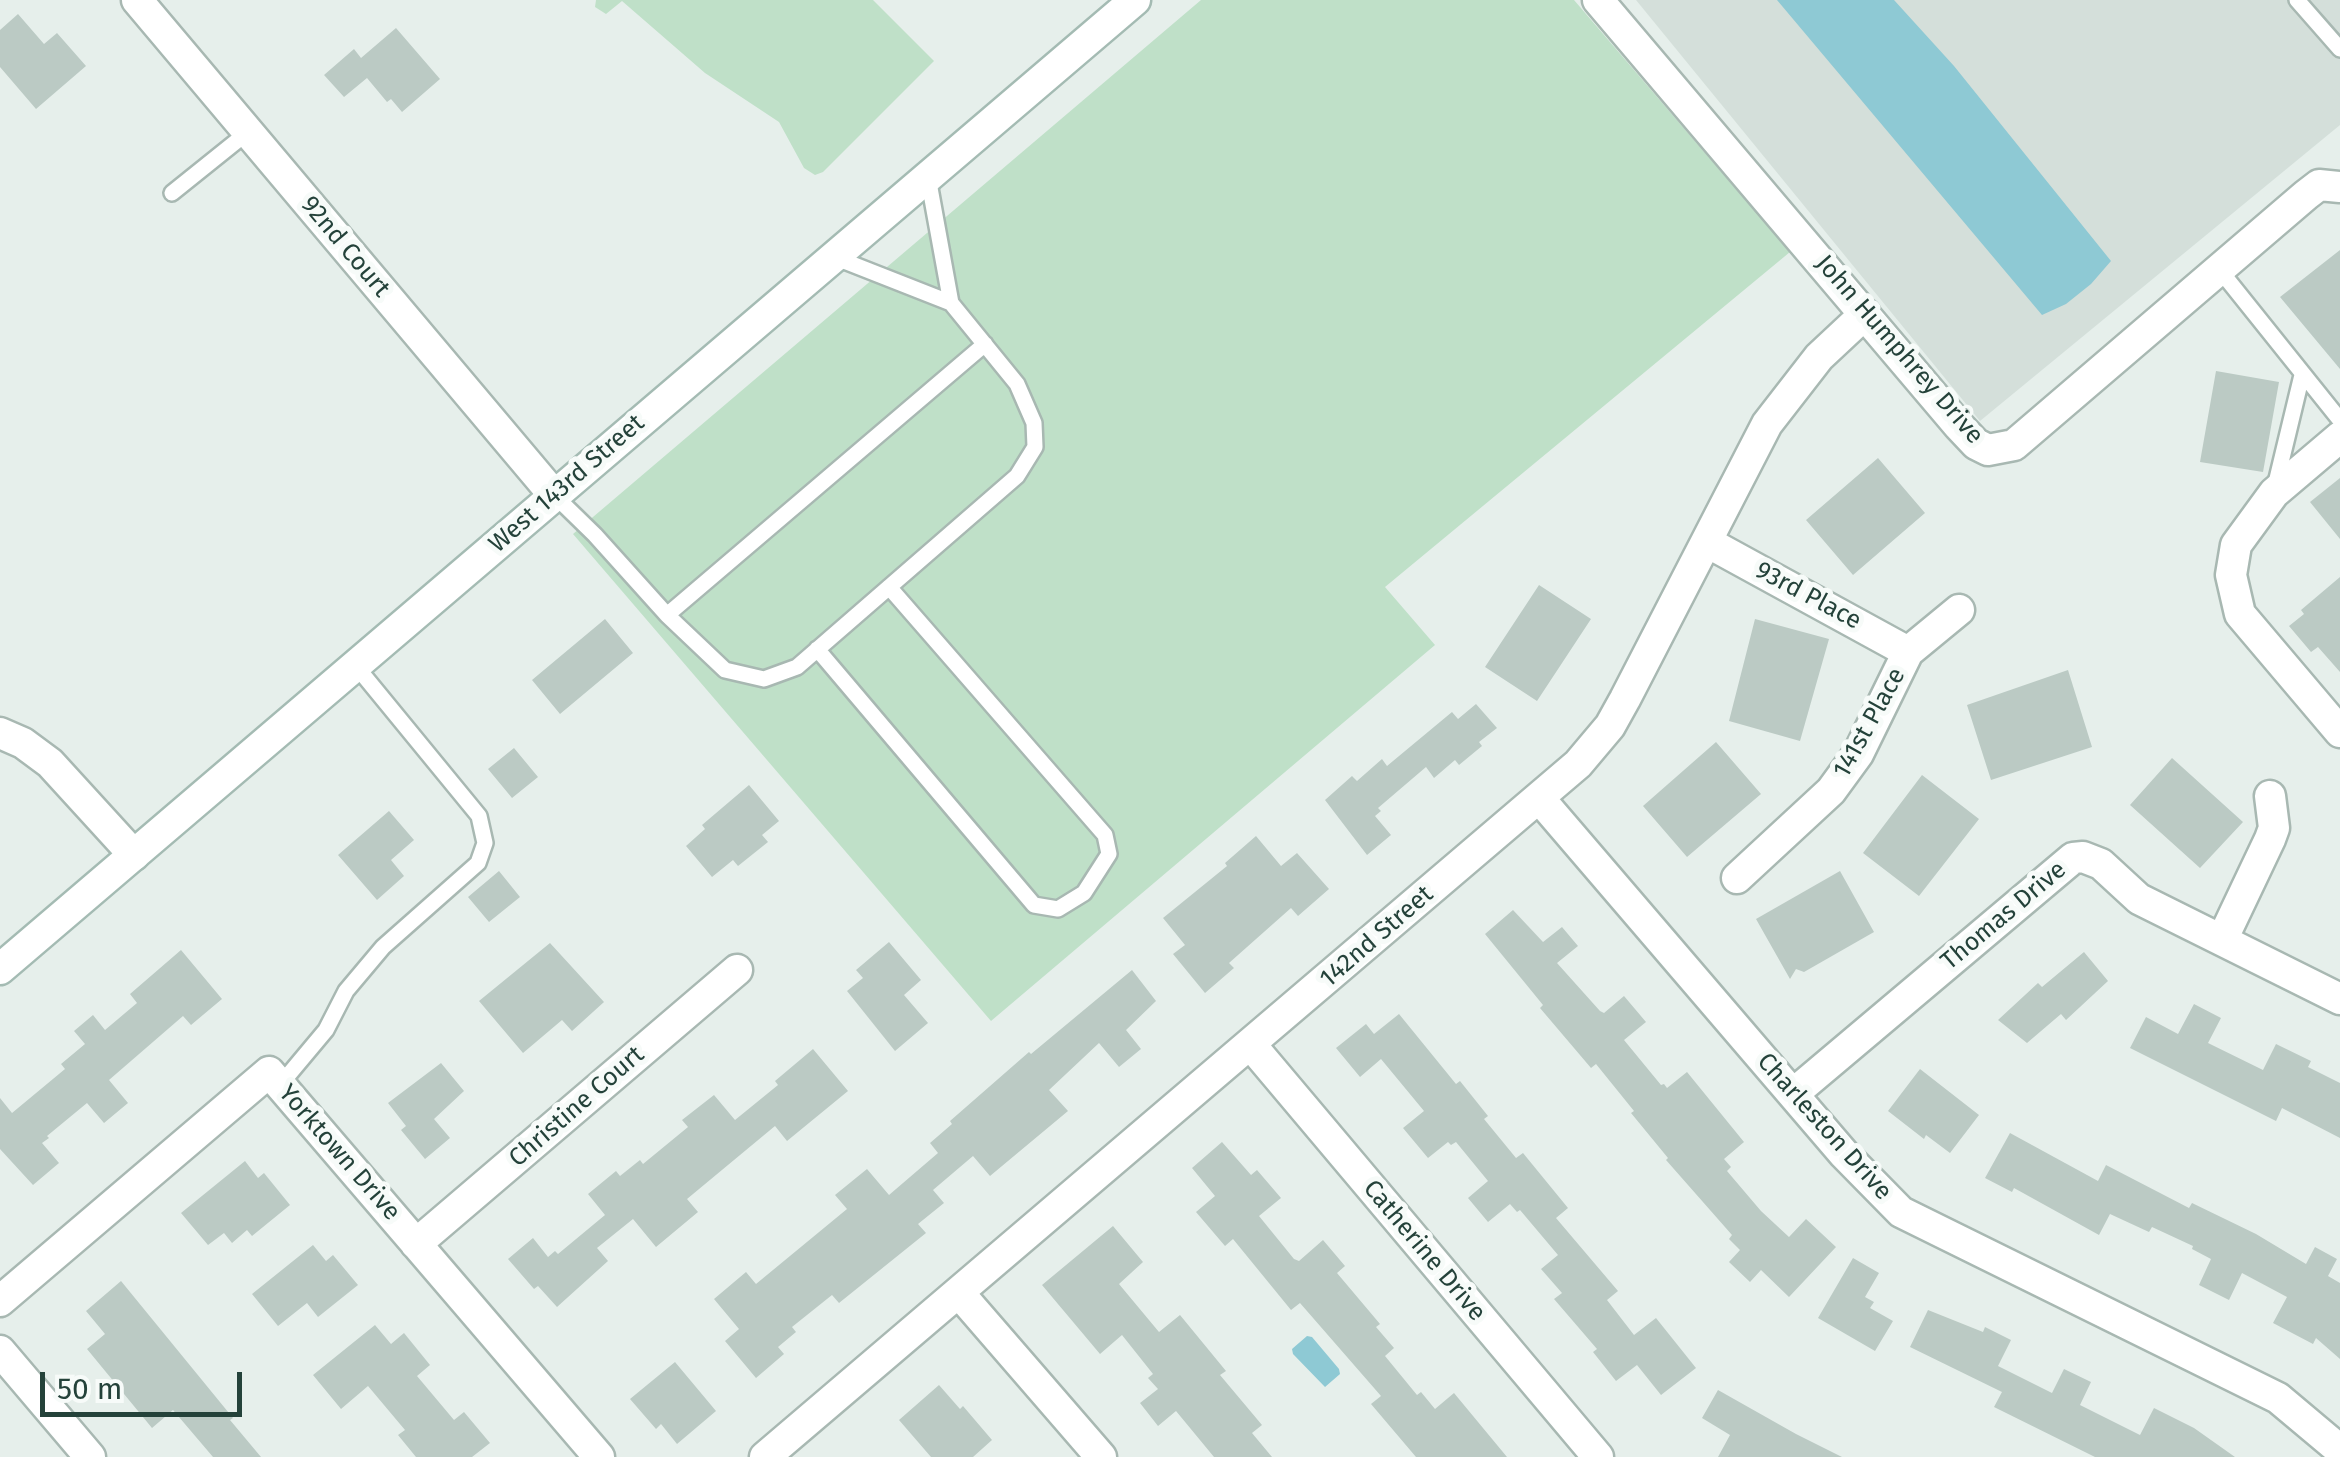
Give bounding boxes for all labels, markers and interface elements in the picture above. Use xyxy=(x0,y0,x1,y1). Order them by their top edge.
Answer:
street label: 92nd Court xyxy=(294,190,396,304)
street label: John Humphrey Drive xyxy=(1809,249,1989,451)
street label: West 143rd Street xyxy=(483,408,651,560)
street label: 93rd Place xyxy=(1750,556,1866,636)
street label: 141st Place xyxy=(1828,663,1912,783)
street label: Thomas Drive xyxy=(1935,855,2073,977)
street label: 142nd Street xyxy=(1314,880,1440,994)
street label: Christine Court xyxy=(503,1040,651,1174)
street label: Charleston Drive xyxy=(1750,1047,1898,1207)
street label: Yorktown Drive xyxy=(272,1079,406,1227)
street label: Catherine Drive xyxy=(1356,1174,1492,1328)
scale bar xyxy=(45,1352,248,1414)
text: 50 m xyxy=(57,1371,122,1407)

